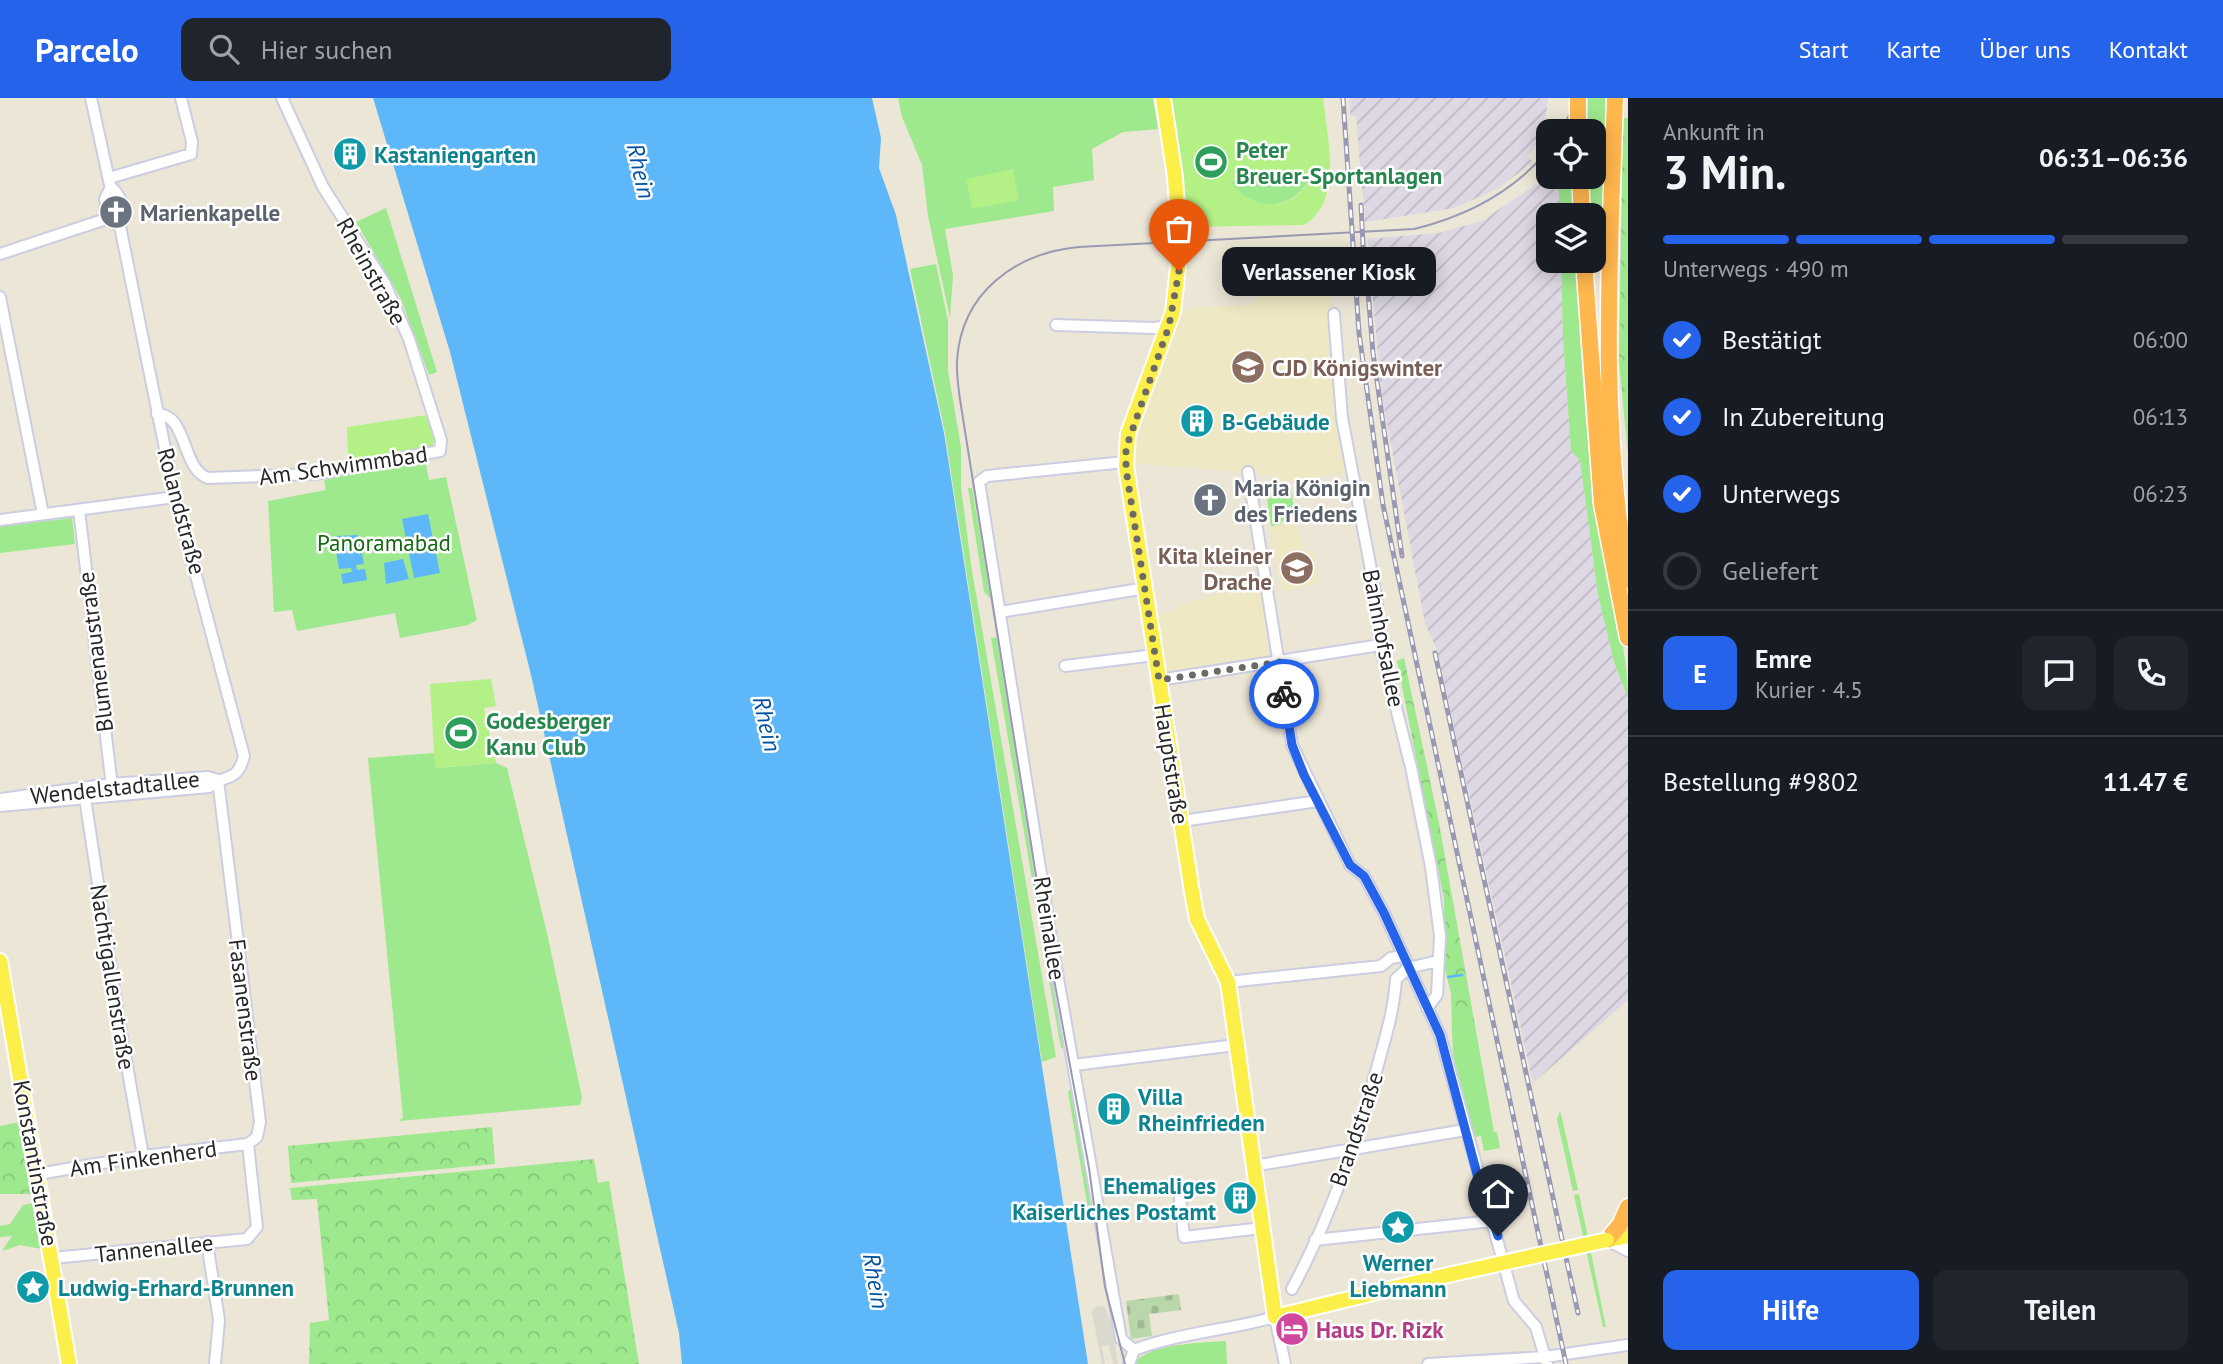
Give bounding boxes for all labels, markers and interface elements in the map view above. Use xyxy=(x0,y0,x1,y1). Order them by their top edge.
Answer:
search box xyxy=(181,18,671,81)
text: Parcelo xyxy=(35,28,139,71)
icon: search xyxy=(205,30,243,68)
text: Hier suchen xyxy=(261,33,393,66)
text: Start xyxy=(1799,34,1848,65)
text: Karte xyxy=(1886,34,1941,65)
text: Über uns xyxy=(1979,34,2071,65)
text: Kontakt xyxy=(2109,34,2188,65)
text: Ankunft in xyxy=(1663,117,1765,146)
map controls xyxy=(1536,119,1606,273)
button: locate xyxy=(1536,119,1606,189)
building icon: Kastaniengarten xyxy=(331,135,369,173)
place label: Peter Breuer-Sportanlagen xyxy=(1236,135,1442,190)
place label: Kastaniengarten xyxy=(374,140,536,169)
water label: Rhein xyxy=(620,140,662,202)
text: 06:31–06:36 xyxy=(2039,141,2188,174)
text: 3 Min. xyxy=(1663,142,1786,202)
sports icon: Peter Breuer-Sportanlagen xyxy=(1192,143,1230,181)
church icon: Marienkapelle xyxy=(97,193,135,231)
place label: Marienkapelle xyxy=(140,198,280,227)
pin xyxy=(1149,199,1209,271)
button: layers xyxy=(1536,203,1606,273)
icon: bag xyxy=(1160,210,1198,248)
street label: Rheinstraße xyxy=(331,212,413,330)
callout: Verlassener Kiosk xyxy=(1221,246,1434,296)
text: Unterwegs · 490 m xyxy=(1663,254,1849,283)
text: Verlassener Kiosk xyxy=(1242,257,1416,286)
icon: check xyxy=(1663,321,1701,359)
text: Bestätigt xyxy=(1722,323,1822,356)
text: 06:00 xyxy=(2133,325,2188,354)
school or university icon: CJD Königswinter xyxy=(1229,348,1267,386)
place label: CJD Königswinter xyxy=(1272,353,1443,382)
icon: check xyxy=(1663,398,1701,436)
text: In Zubereitung xyxy=(1722,400,1885,433)
building icon: B-Gebäude xyxy=(1178,402,1216,440)
text: 06:13 xyxy=(2133,402,2188,431)
place label: B-Gebäude xyxy=(1222,407,1330,436)
street label: Am Schwimmbad xyxy=(257,439,429,491)
street label: Rolandstraße xyxy=(151,444,213,578)
place label: Maria Königin des Friedens xyxy=(1234,473,1371,528)
icon: check xyxy=(1663,475,1701,513)
text: Unterwegs xyxy=(1722,477,1840,510)
text: 06:23 xyxy=(2133,479,2188,508)
church icon: Maria Königin des Friedens xyxy=(1191,481,1229,519)
park label: Panoramabad xyxy=(317,528,451,557)
place label: Kita kleiner Drache xyxy=(1158,541,1273,596)
school or university icon: Kita kleiner Drache xyxy=(1278,549,1316,587)
text: Geliefert xyxy=(1722,554,1819,587)
street label: Bahnhofsallee xyxy=(1356,567,1412,709)
street label: Blumenaustraße xyxy=(71,570,119,734)
button: chat xyxy=(2022,636,2096,710)
button: phone xyxy=(2114,636,2188,710)
text: Emre xyxy=(1755,642,1812,675)
text: E xyxy=(1693,657,1707,690)
courier xyxy=(1249,659,1319,729)
icon: bike xyxy=(1265,675,1303,713)
text: Kurier · 4.5 xyxy=(1755,675,1863,704)
water label: Rhein xyxy=(746,693,788,755)
street label: Hauptstraße xyxy=(1148,702,1196,826)
place label: Godesberger Kanu Club xyxy=(486,706,611,761)
sports icon: Godesberger Kanu Club xyxy=(442,714,480,752)
street label: Wendelstadtallee xyxy=(29,764,201,810)
text: Bestellung #9802 xyxy=(1663,765,1859,798)
text: 11.47 € xyxy=(2103,765,2188,798)
street label: Rheinallee xyxy=(1027,874,1073,982)
street label: Nachtigallenstraße xyxy=(84,882,142,1072)
street label: Fasanenstraße xyxy=(223,937,269,1083)
street label: Brandstraße xyxy=(1323,1068,1389,1190)
street label: Konstantinstraße xyxy=(7,1078,65,1248)
place label: Villa Rheinfrieden xyxy=(1137,1082,1265,1137)
building icon: Villa Rheinfrieden xyxy=(1095,1090,1133,1128)
street label: Am Finkenherd xyxy=(68,1133,218,1183)
pin xyxy=(1468,1164,1528,1236)
place label: Ehemaliges Kaiserliches Postamt xyxy=(1012,1171,1216,1226)
icon: home xyxy=(1479,1175,1517,1213)
building icon: Ehemaliges Kaiserliches Postamt xyxy=(1221,1179,1259,1217)
place icon: Werner Liebmann xyxy=(1379,1208,1417,1246)
street label: Tannenallee xyxy=(93,1227,215,1269)
place label: Werner Liebmann xyxy=(1349,1248,1447,1303)
water label: Rhein xyxy=(856,1251,896,1311)
place icon: Ludwig-Erhard-Brunnen xyxy=(14,1268,52,1306)
button: Hilfe xyxy=(1663,1270,1919,1350)
button: Teilen xyxy=(1933,1270,2188,1350)
place label: Ludwig-Erhard-Brunnen xyxy=(58,1273,294,1302)
hotel icon: Haus Dr. Rizk xyxy=(1273,1310,1311,1348)
place label: Haus Dr. Rizk xyxy=(1316,1315,1444,1344)

